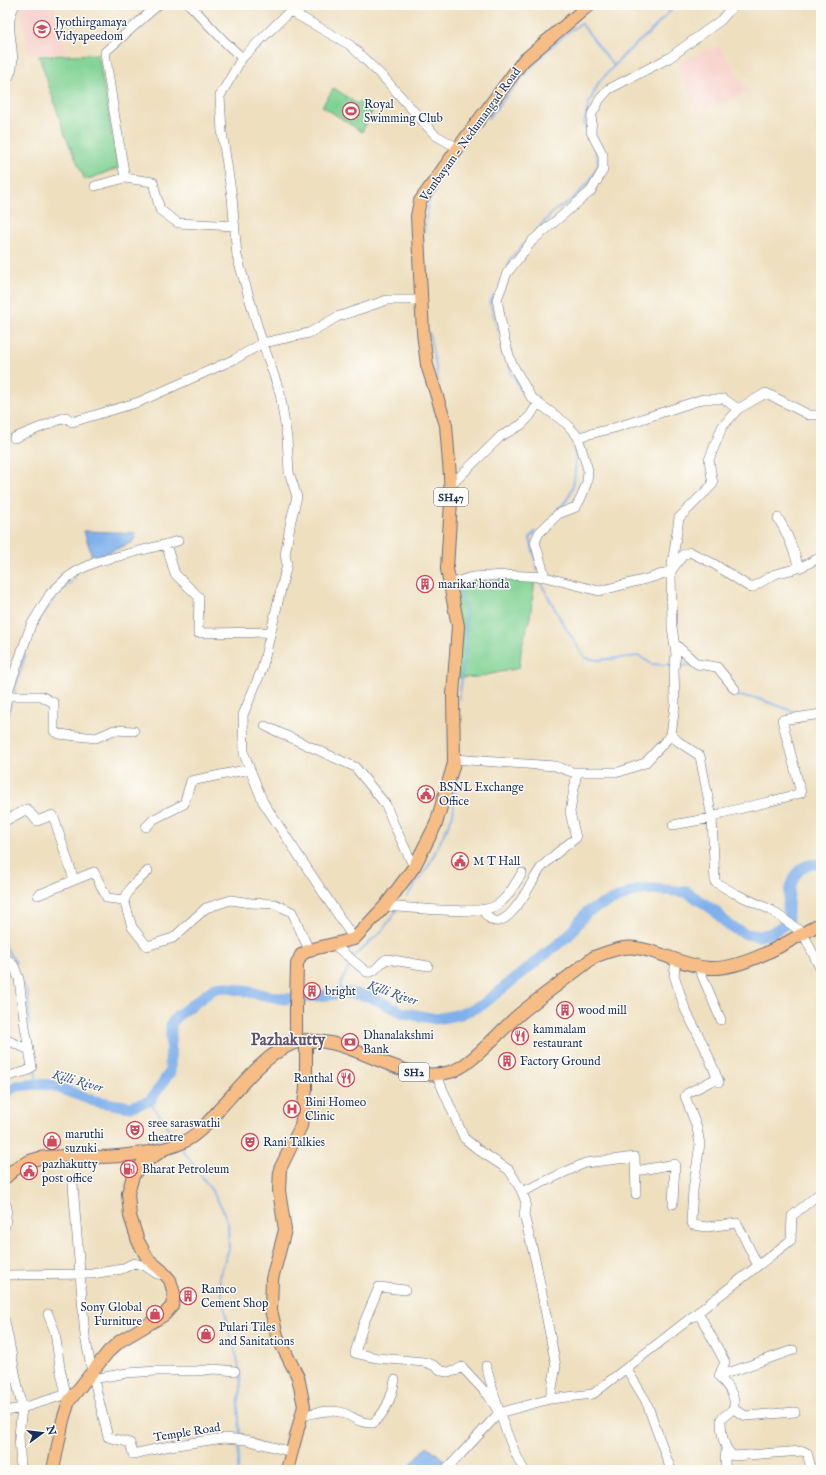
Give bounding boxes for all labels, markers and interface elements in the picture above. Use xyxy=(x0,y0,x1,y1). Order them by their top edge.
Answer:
place label: Jyothirgamaya Vidyapeedom xyxy=(53,15,128,45)
school or university icon: Jyothirgamaya Vidyapeedom xyxy=(32,19,52,39)
street label: Vembayam - Nedumangad Road xyxy=(416,64,524,205)
place label: Royal Swimming Club xyxy=(364,97,443,126)
sports icon: Royal Swimming Club xyxy=(341,101,361,121)
road number: SH47 xyxy=(434,488,468,506)
building icon: marikar honda xyxy=(415,574,435,594)
place label: marikar honda xyxy=(438,577,510,592)
place label: BSNL Exchange Office xyxy=(439,780,524,809)
public building icon: BSNL Exchange Office xyxy=(416,784,436,804)
public building icon: M T Hall xyxy=(450,851,470,871)
place label: M T Hall xyxy=(473,854,521,869)
water label: Killi River xyxy=(364,977,420,1010)
building icon: bright xyxy=(302,981,322,1001)
place label: bright xyxy=(325,984,356,999)
building icon: wood mill xyxy=(555,1000,575,1020)
place label: wood mill xyxy=(578,1003,628,1018)
place label: kammalam restaurant xyxy=(533,1022,586,1051)
restaurant icon: kammalam restaurant xyxy=(510,1026,530,1046)
place label: Dhanalakshmi Bank xyxy=(363,1028,434,1057)
district label: Pazhakutty xyxy=(251,1031,326,1051)
bank icon: Dhanalakshmi Bank xyxy=(340,1032,360,1052)
building icon: Factory Ground xyxy=(497,1051,517,1071)
place label: Factory Ground xyxy=(520,1054,601,1069)
road number: SH2 xyxy=(399,1063,429,1081)
water label: Killi River xyxy=(49,1066,105,1097)
restaurant icon: Ranthal xyxy=(336,1068,356,1088)
place label: Ranthal xyxy=(293,1071,334,1086)
place label: Bini Homeo Clinic xyxy=(305,1095,367,1124)
hospital icon: Bini Homeo Clinic xyxy=(282,1099,302,1119)
place label: sree saraswathi theatre xyxy=(148,1116,220,1145)
theatre icon: sree saraswathi theatre xyxy=(125,1120,145,1140)
place label: maruthi suzuki xyxy=(65,1127,104,1156)
shop icon: maruthi suzuki xyxy=(42,1131,62,1151)
theatre icon: Rani Talkies xyxy=(240,1132,260,1152)
place label: Rani Talkies xyxy=(263,1135,325,1150)
place label: pazhakutty post office xyxy=(42,1157,98,1187)
fuel station icon: Bharat Petroleum xyxy=(119,1159,139,1179)
public building icon: pazhakutty post office xyxy=(19,1161,39,1181)
place label: Bharat Petroleum xyxy=(142,1162,229,1177)
place label: Ramco Cement Shop xyxy=(201,1282,269,1312)
building icon: Ramco Cement Shop xyxy=(178,1286,198,1306)
place label: Sony Global Furniture xyxy=(80,1300,143,1329)
shop icon: Sony Global Furniture xyxy=(145,1304,165,1324)
place label: Pulari Tiles and Sanitations xyxy=(219,1320,294,1349)
shop icon: Pulari Tiles and Sanitations xyxy=(196,1324,216,1344)
north arrow xyxy=(22,1413,62,1453)
street label: Temple Road xyxy=(153,1420,222,1446)
text: N xyxy=(42,1423,59,1438)

